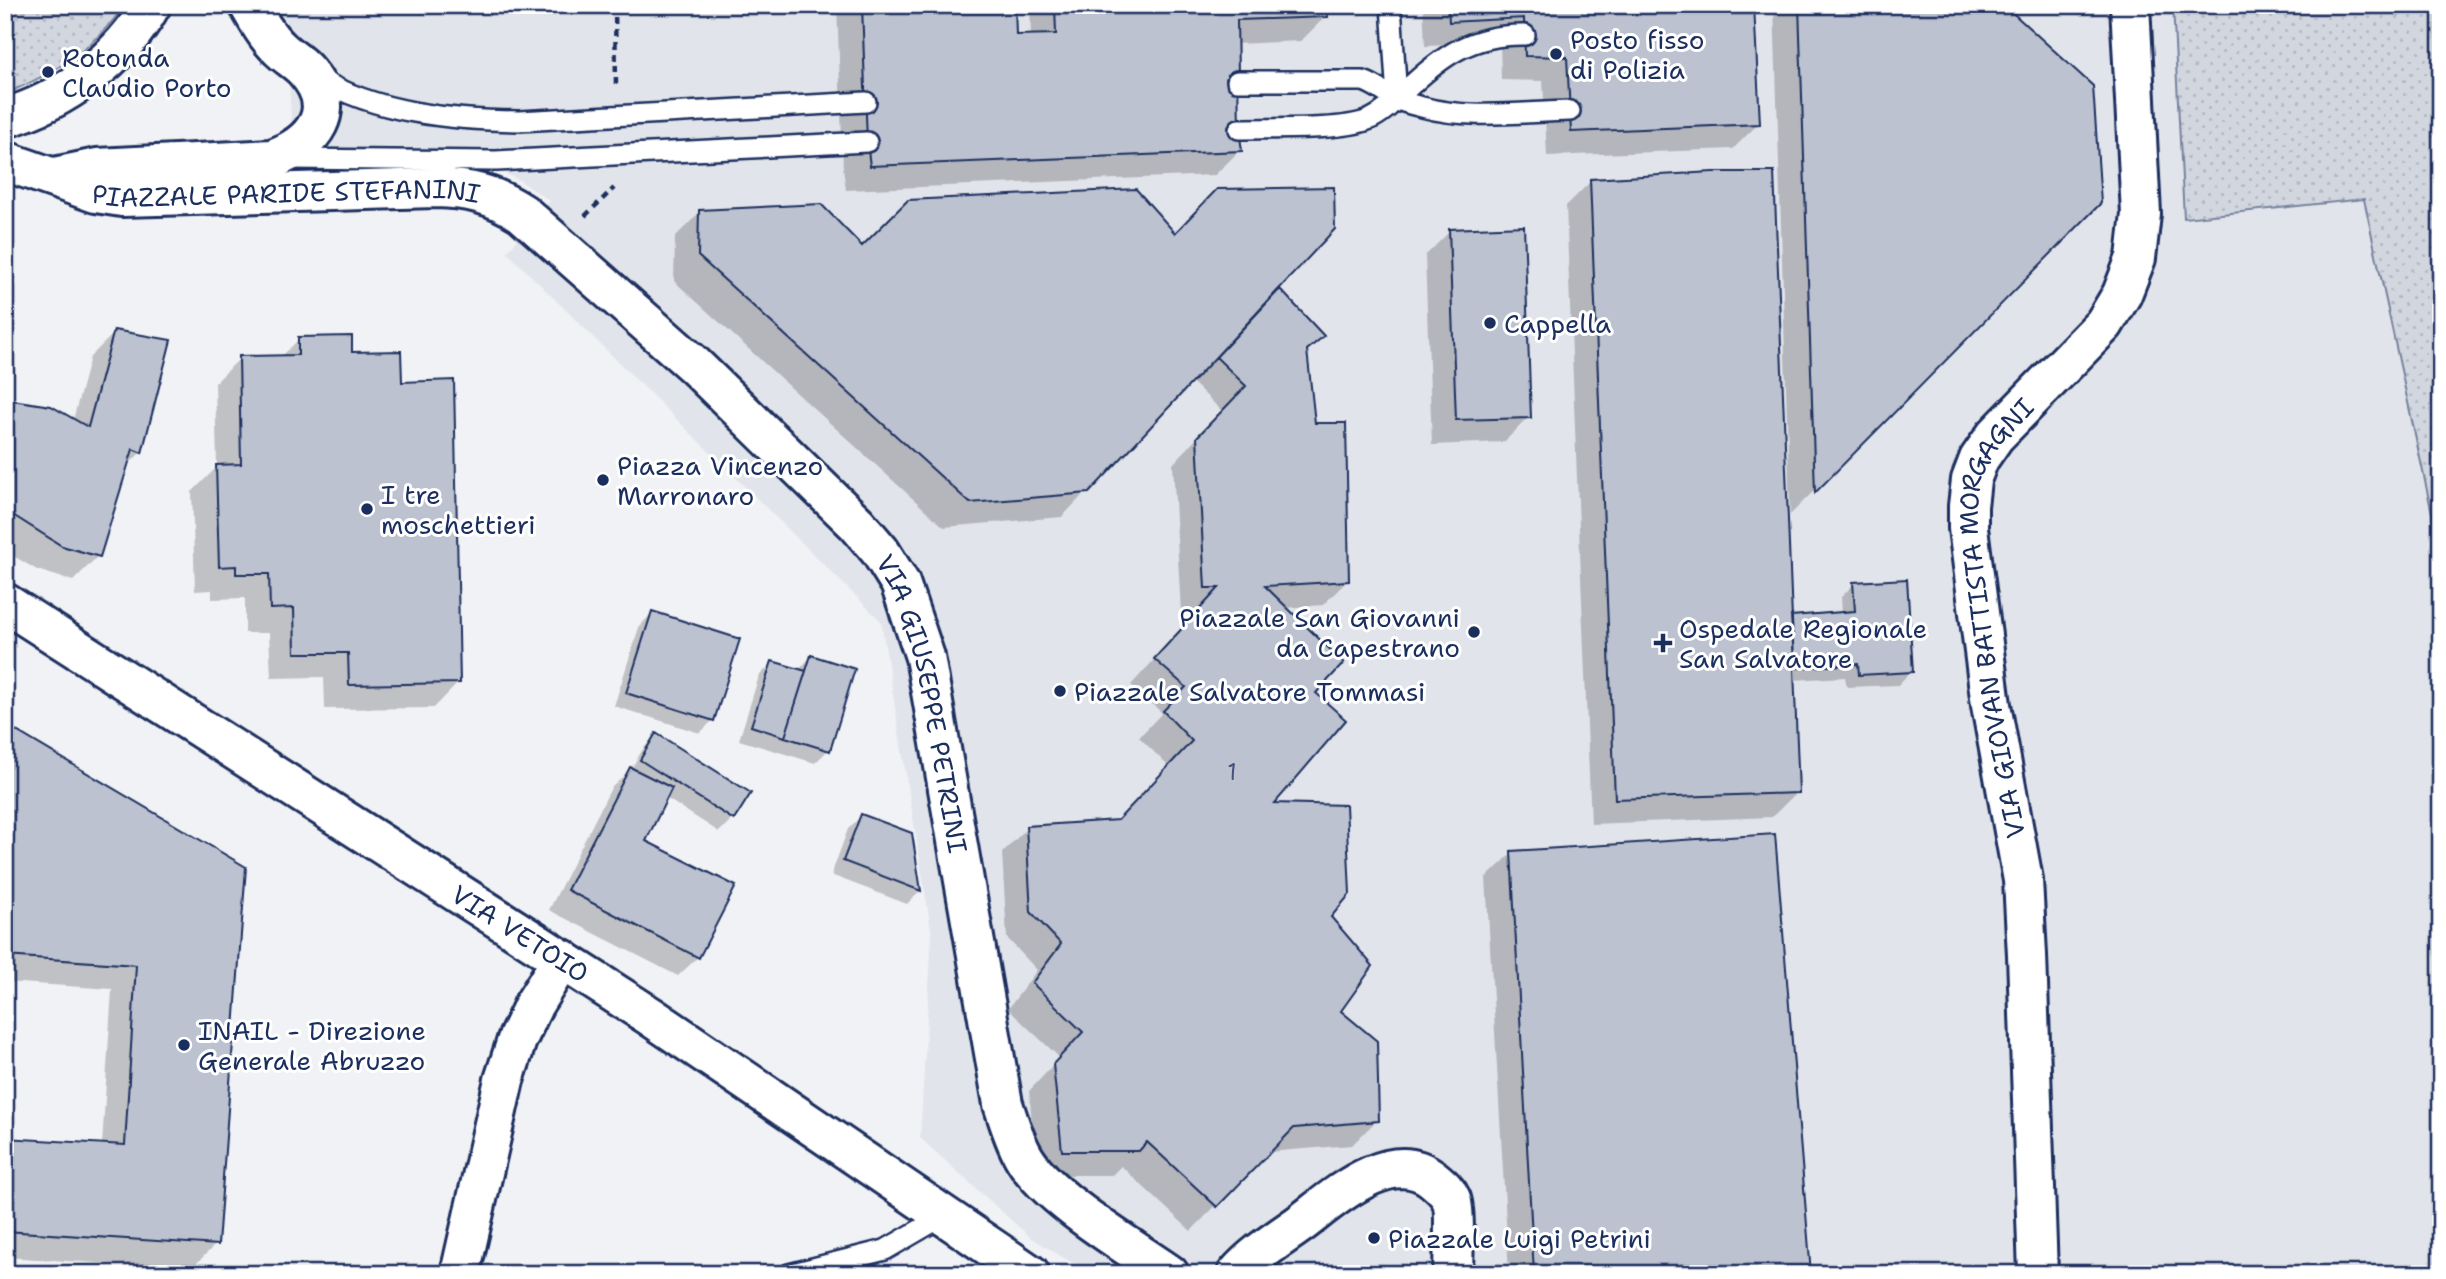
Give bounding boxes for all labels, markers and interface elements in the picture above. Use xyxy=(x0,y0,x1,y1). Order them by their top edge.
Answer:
place label: Posto fisso di Polizia xyxy=(1570,22,1704,87)
place label: Rotonda Claudio Porto xyxy=(62,40,232,105)
marker: Posto fisso di Polizia xyxy=(1548,46,1564,62)
marker: Rotonda Claudio Porto xyxy=(40,64,56,80)
street label: PIAZZALE PARIDE STEFANINI xyxy=(90,170,484,215)
place label: Cappella xyxy=(1504,306,1611,341)
marker: Cappella xyxy=(1482,315,1498,331)
text: VIA GIOVAN BATTISTA MORGAGNI xyxy=(1950,390,2041,841)
street label: VIA GIOVAN BATTISTA MORGAGNI xyxy=(2003,392,2051,852)
place label: Piazza Vincenzo Marronaro xyxy=(617,448,823,513)
marker: Piazza Vincenzo Marronaro xyxy=(595,472,611,488)
place label: I tre moschettieri xyxy=(381,477,536,542)
marker: I tre moschettieri xyxy=(359,501,375,517)
street label: VIA GIUSEPPE PETRINI xyxy=(869,547,976,856)
place label: Piazzale San Giovanni da Capestrano xyxy=(1179,600,1460,665)
place label: Ospedale Regionale San Salvatore xyxy=(1679,611,1927,676)
marker: Piazzale San Giovanni da Capestrano xyxy=(1466,624,1482,640)
marker: Ospedale Regionale San Salvatore xyxy=(1653,633,1673,653)
place label: Piazzale Salvatore Tommasi xyxy=(1074,674,1425,709)
marker: Piazzale Salvatore Tommasi xyxy=(1052,683,1068,699)
house number: 1 xyxy=(1227,757,1237,787)
street label: VIA VETOIO xyxy=(445,876,596,990)
place label: INAIL - Direzione Generale Abruzzo xyxy=(198,1013,426,1078)
marker: INAIL - Direzione Generale Abruzzo xyxy=(176,1037,192,1053)
place label: Piazzale Luigi Petrini xyxy=(1388,1221,1651,1256)
marker: Piazzale Luigi Petrini xyxy=(1366,1230,1382,1246)

